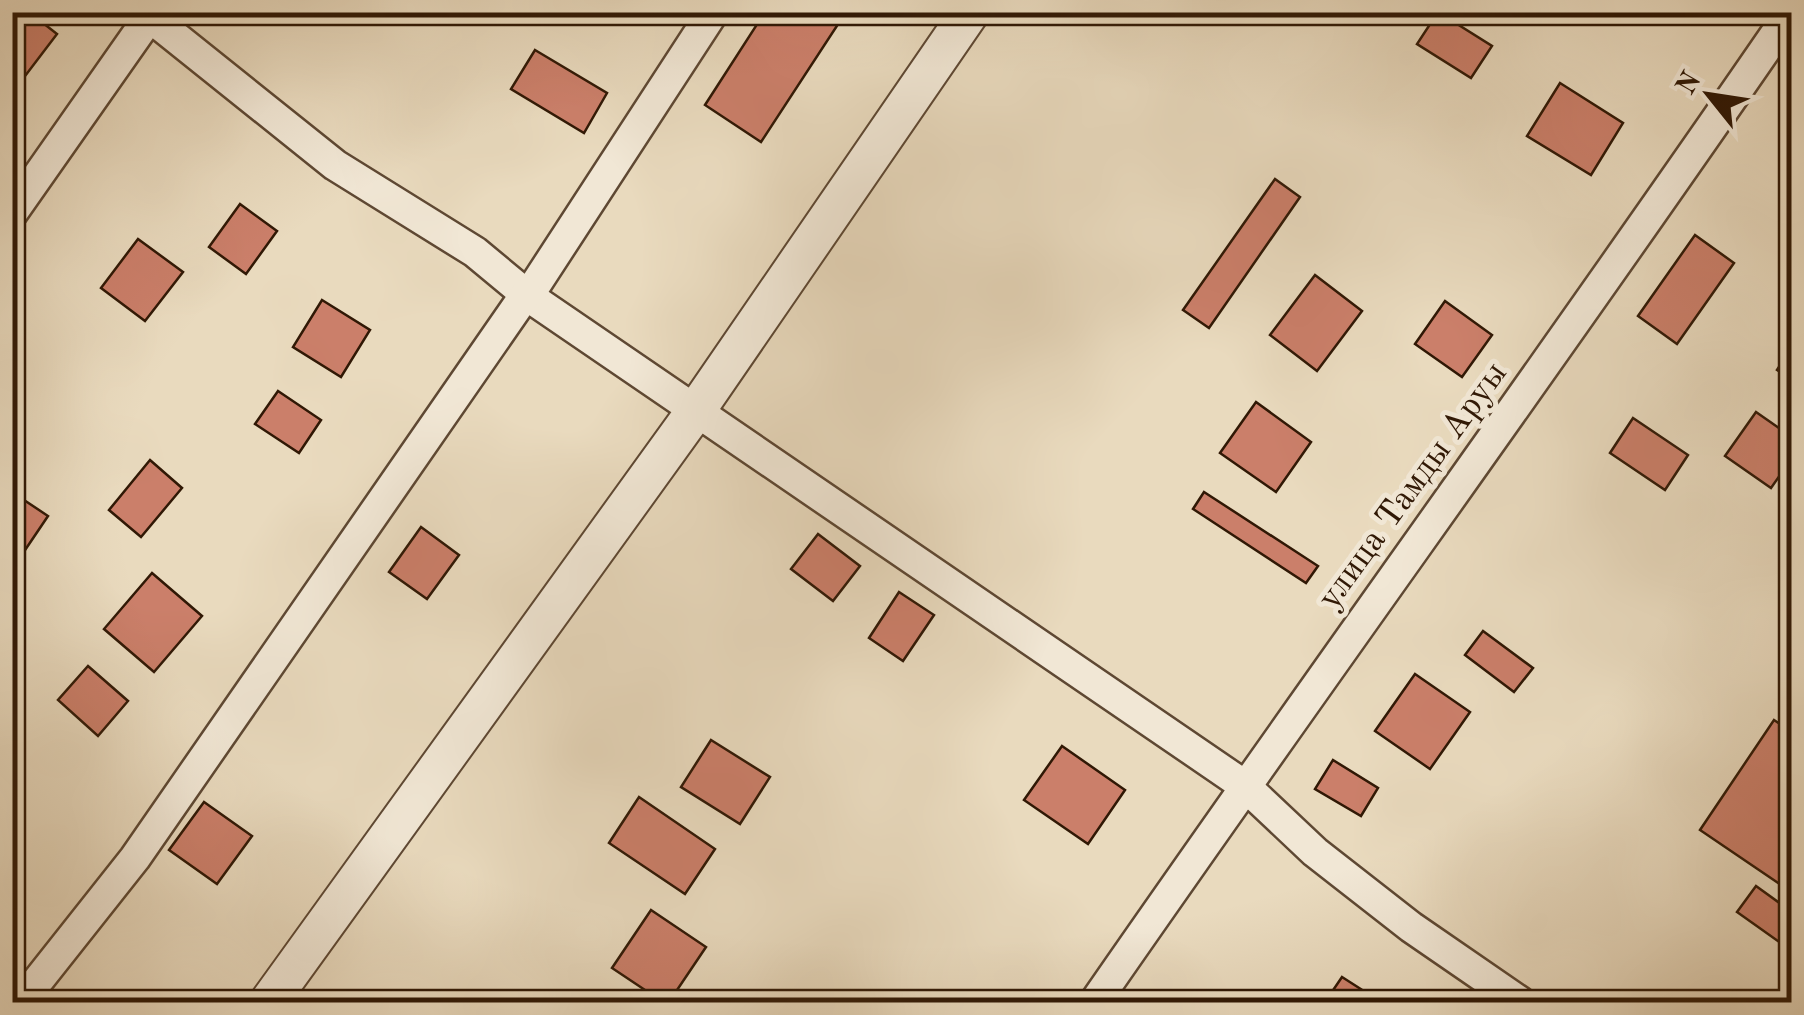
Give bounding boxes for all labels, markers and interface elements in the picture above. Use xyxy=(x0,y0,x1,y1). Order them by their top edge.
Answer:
north arrow xyxy=(1659,45,1759,145)
text: N xyxy=(1672,67,1708,100)
street label: улица Тамды Аруы xyxy=(1312,356,1514,616)

